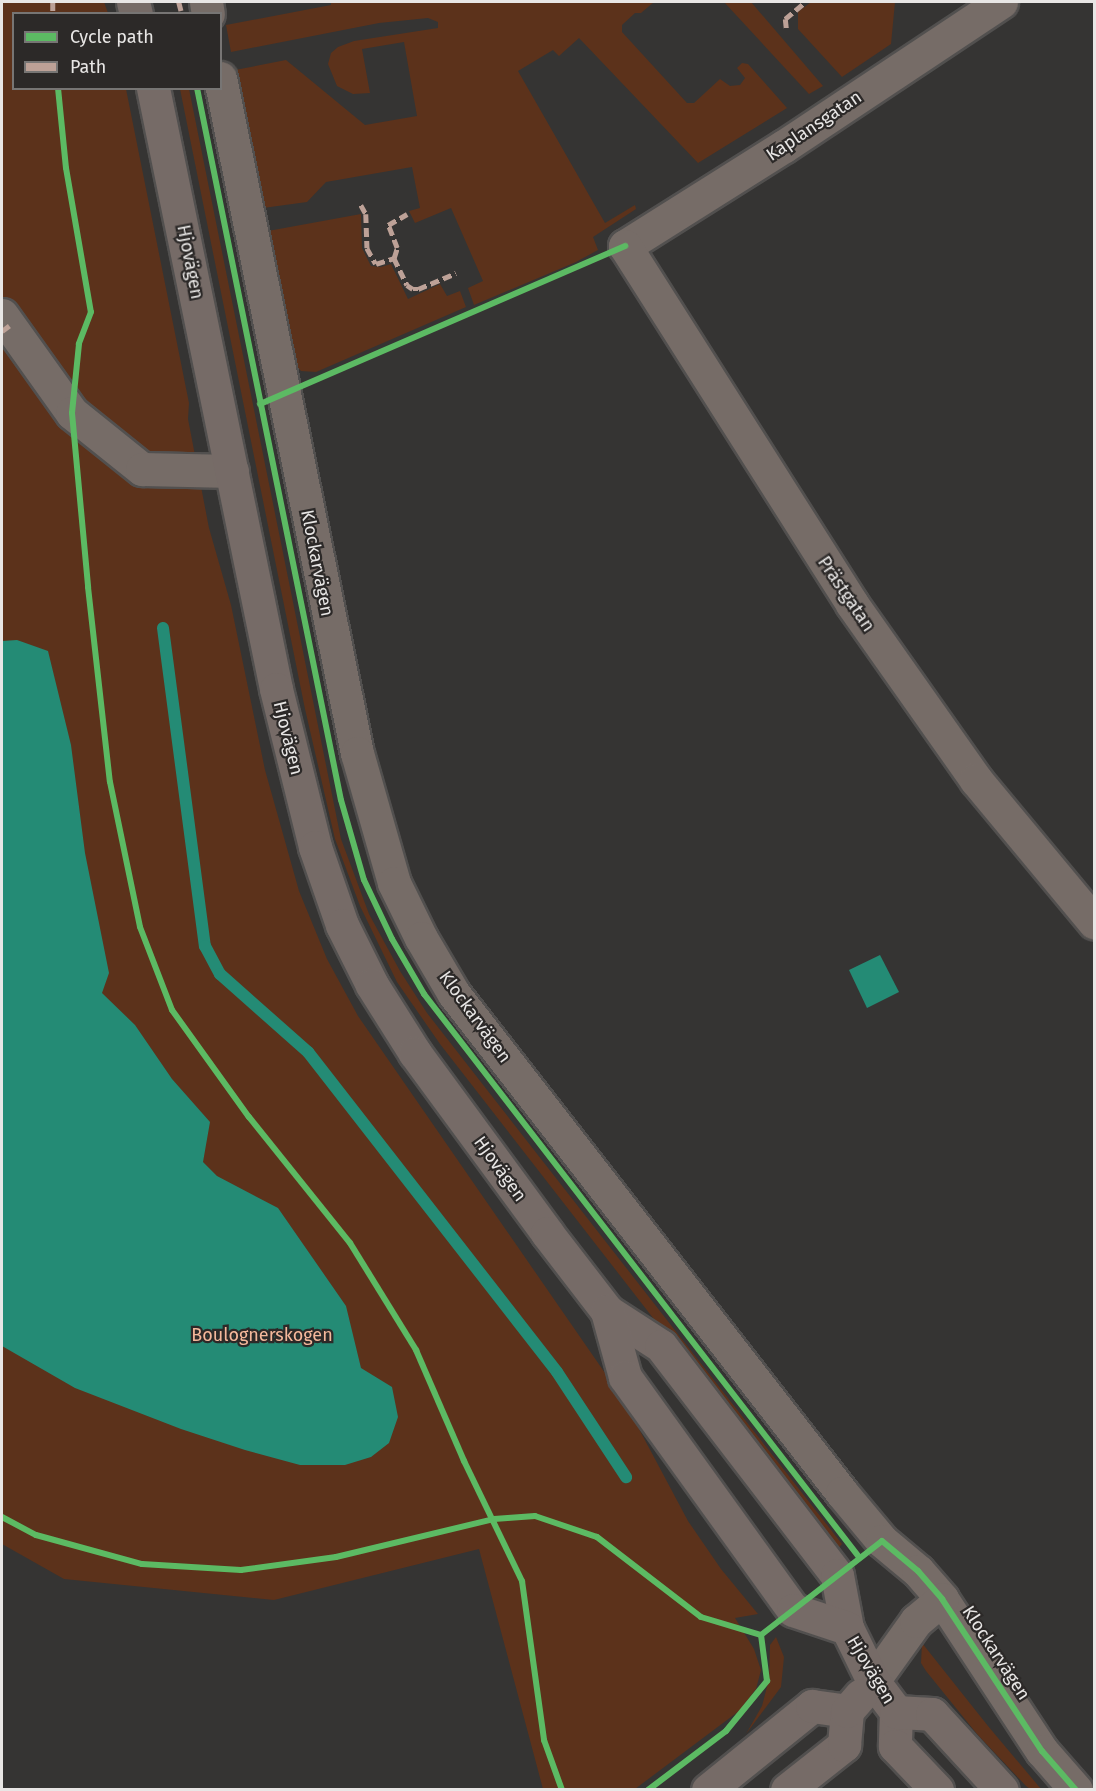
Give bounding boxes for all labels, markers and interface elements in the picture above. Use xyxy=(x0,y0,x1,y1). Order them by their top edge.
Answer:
legend xyxy=(12,12,222,90)
text: Cycle path xyxy=(70,26,154,48)
text: Path xyxy=(70,56,106,78)
street label: Kaplansgatan xyxy=(762,86,866,166)
street label: Hjovägen xyxy=(172,223,208,301)
street label: Klockarvägen xyxy=(296,508,338,618)
street label: Prästgatan xyxy=(813,552,879,636)
street label: Hjovägen xyxy=(268,699,308,777)
street label: Klockarvägen xyxy=(434,967,516,1067)
street label: Hjovägen xyxy=(469,1132,531,1206)
park label: Boulognerskogen xyxy=(191,1324,333,1346)
street label: Klockarvägen xyxy=(957,1602,1035,1704)
street label: Hjovägen xyxy=(842,1632,900,1708)

